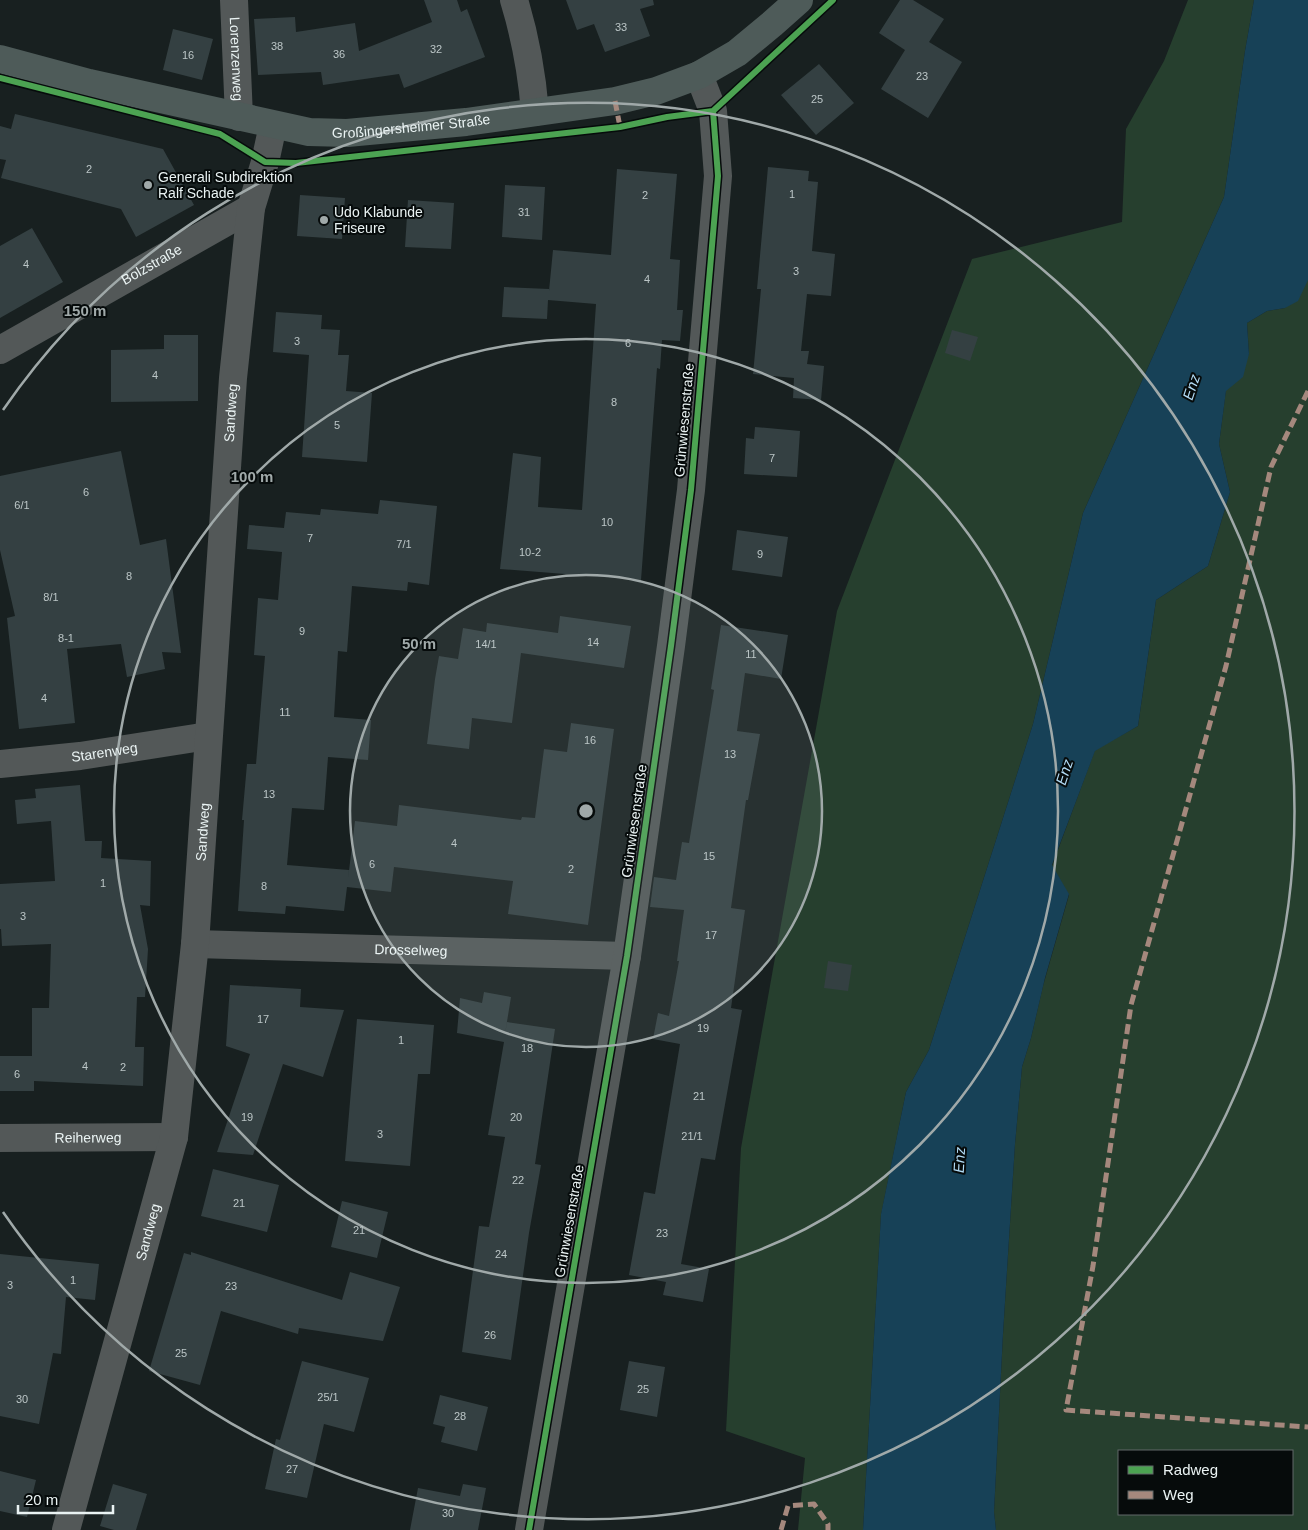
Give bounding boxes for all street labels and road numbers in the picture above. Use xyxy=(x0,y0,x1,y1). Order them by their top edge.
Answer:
street label: Lorenzenweg xyxy=(227,17,246,101)
street label: Großingersheimer Straße xyxy=(332,111,491,141)
street label: Bolzstraße xyxy=(118,241,185,288)
street label: Grünwiesenstraße xyxy=(671,362,697,478)
street label: Sandweg xyxy=(221,383,241,443)
street label: Starenweg xyxy=(70,739,139,765)
street label: Grünwiesenstraße xyxy=(618,763,650,879)
street label: Sandweg xyxy=(193,802,212,862)
street label: Drosselweg xyxy=(374,941,448,959)
street label: Reiherweg xyxy=(54,1129,122,1146)
street label: Grünwiesenstraße xyxy=(551,1163,587,1279)
street label: Sandweg xyxy=(132,1202,163,1262)

